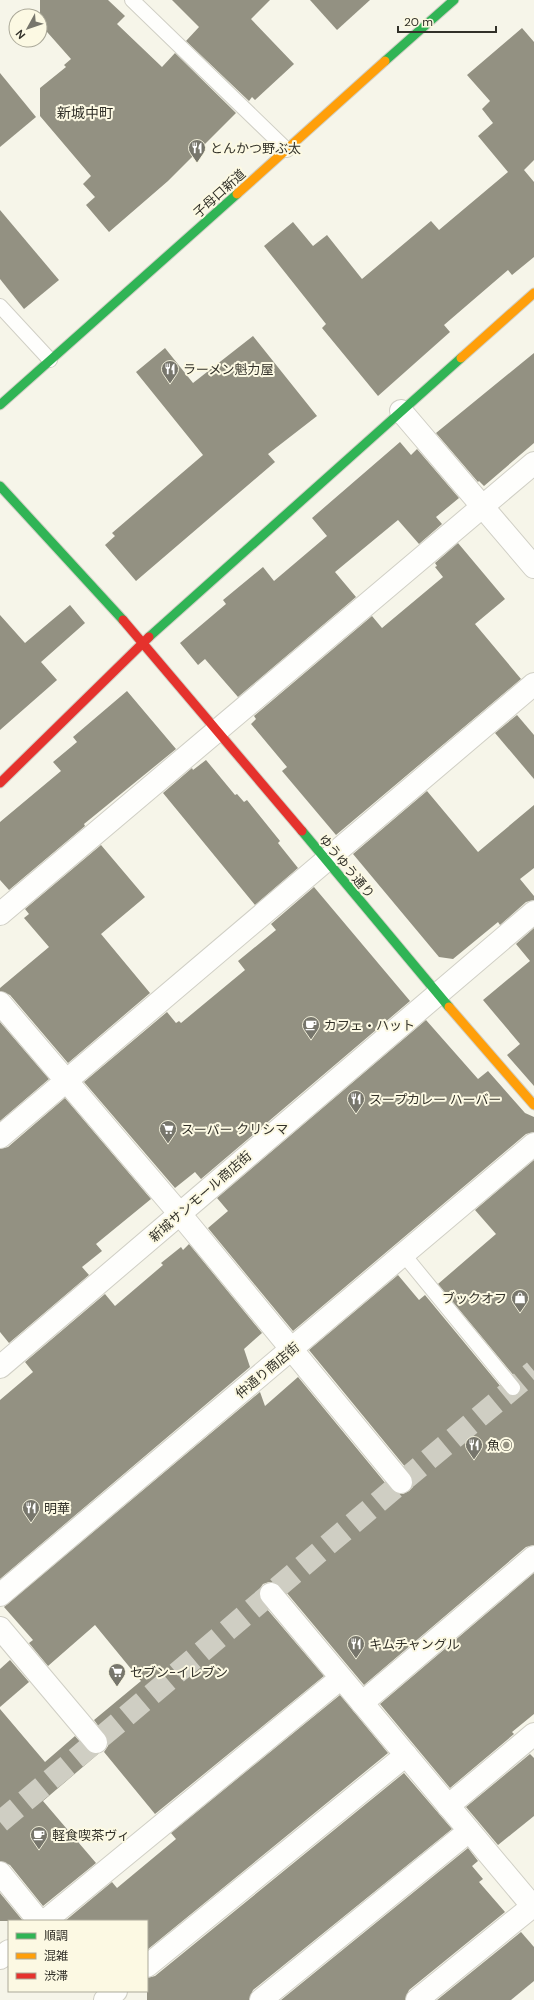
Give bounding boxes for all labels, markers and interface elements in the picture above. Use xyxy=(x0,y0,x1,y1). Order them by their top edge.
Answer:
north arrow xyxy=(8,8,48,48)
scale bar xyxy=(398,8,496,34)
text: 20 m xyxy=(404,14,433,30)
text: N xyxy=(12,27,28,42)
district label: 新城中町 xyxy=(57,104,113,122)
restaurant icon: とんかつ野ぶ太 xyxy=(187,138,207,163)
place label: とんかつ野ぶ太 xyxy=(210,140,301,157)
street label: 子母口新道 xyxy=(189,165,249,221)
restaurant icon: ラーメン魁力屋 xyxy=(160,359,180,384)
place label: ラーメン魁力屋 xyxy=(183,361,273,378)
street label: ゆうゆう通り xyxy=(315,831,378,902)
cafe icon: カフェ・ハット xyxy=(301,1015,321,1040)
place label: カフェ・ハット xyxy=(324,1017,415,1034)
restaurant icon: スープカレー ハーバー xyxy=(346,1089,366,1114)
place label: スープカレー ハーバー xyxy=(369,1091,502,1108)
supermarket icon: スーパー クリシマ xyxy=(158,1119,178,1144)
place label: スーパー クリシマ xyxy=(181,1121,288,1138)
street label: 新城サンモール商店街 xyxy=(146,1147,255,1245)
shop icon: ブックオフ xyxy=(510,1288,530,1313)
place label: ブックオフ xyxy=(442,1290,507,1307)
street label: 仲通り商店街 xyxy=(232,1339,303,1402)
restaurant icon: 魚○ xyxy=(464,1435,484,1460)
place label: 魚○ xyxy=(487,1437,513,1454)
restaurant icon: 明華 xyxy=(21,1498,41,1523)
place label: 明華 xyxy=(44,1500,70,1517)
restaurant icon: キムチャングル xyxy=(346,1634,366,1659)
place label: キムチャングル xyxy=(369,1636,460,1653)
supermarket icon: セブン-イレブン xyxy=(107,1662,127,1687)
place label: セブン-イレブン xyxy=(130,1664,228,1681)
cafe icon: 軽食喫茶ヴィ xyxy=(29,1825,49,1850)
place label: 軽食喫茶ヴィ xyxy=(52,1827,130,1844)
legend xyxy=(8,1920,148,1992)
text: 順調 xyxy=(44,1928,68,1944)
text: 混雑 xyxy=(44,1948,68,1964)
text: 渋滞 xyxy=(44,1968,68,1984)

